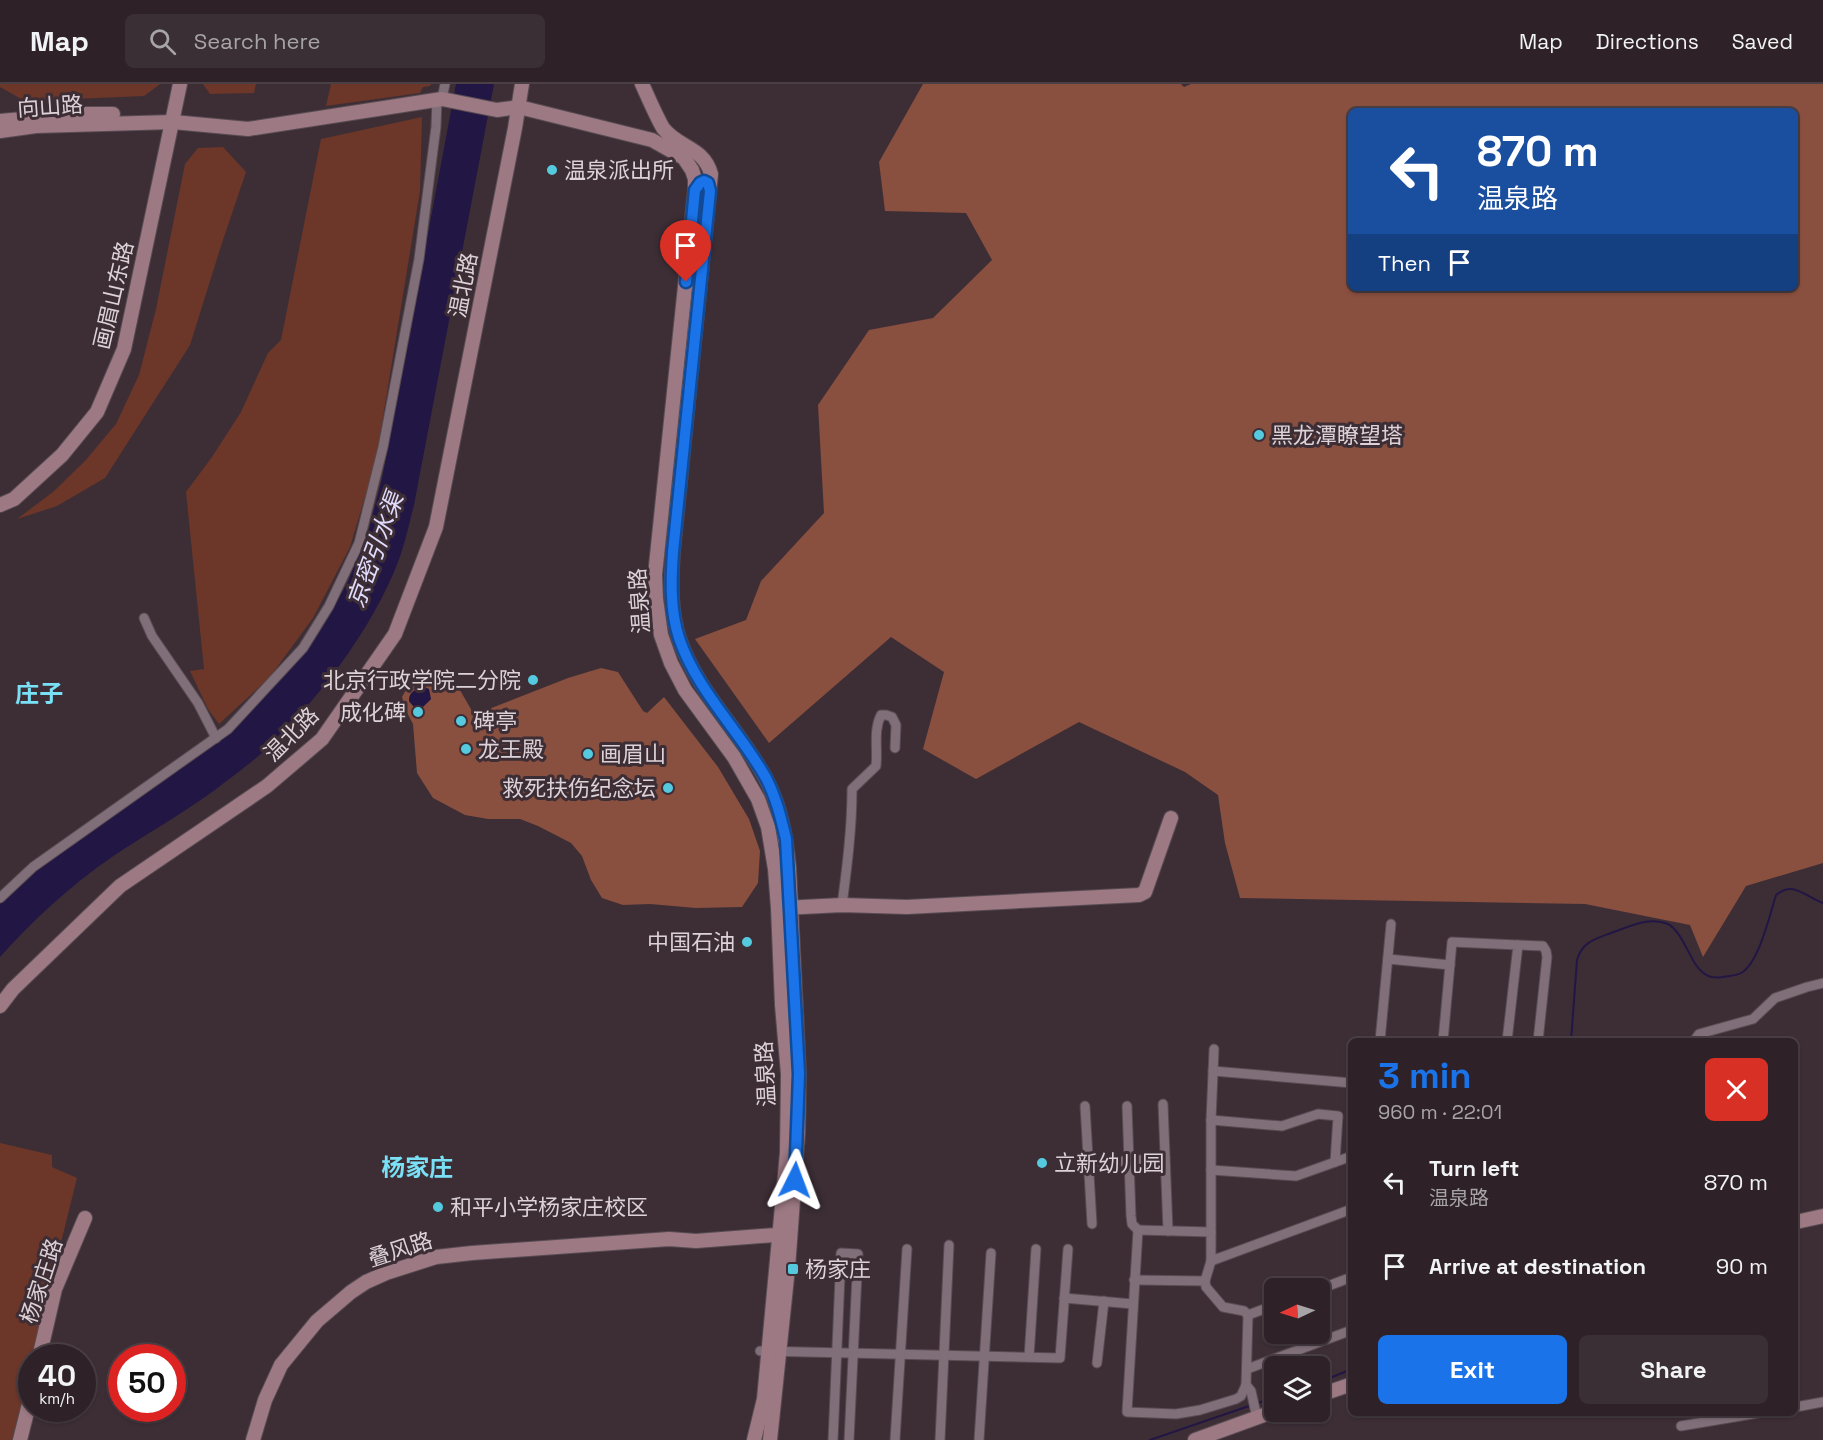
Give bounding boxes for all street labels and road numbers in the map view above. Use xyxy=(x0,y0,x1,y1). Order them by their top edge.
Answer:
street label: 向山路 xyxy=(16,90,84,122)
street label: 画眉山东路 xyxy=(87,238,139,352)
street label: 温北路 xyxy=(443,250,483,320)
street label: 温泉路 xyxy=(623,567,655,635)
street label: 温北路 xyxy=(258,701,324,767)
street label: 温泉路 xyxy=(749,1040,781,1108)
street label: 叠风路 xyxy=(364,1225,436,1273)
street label: 杨家庄路 xyxy=(14,1235,68,1327)

